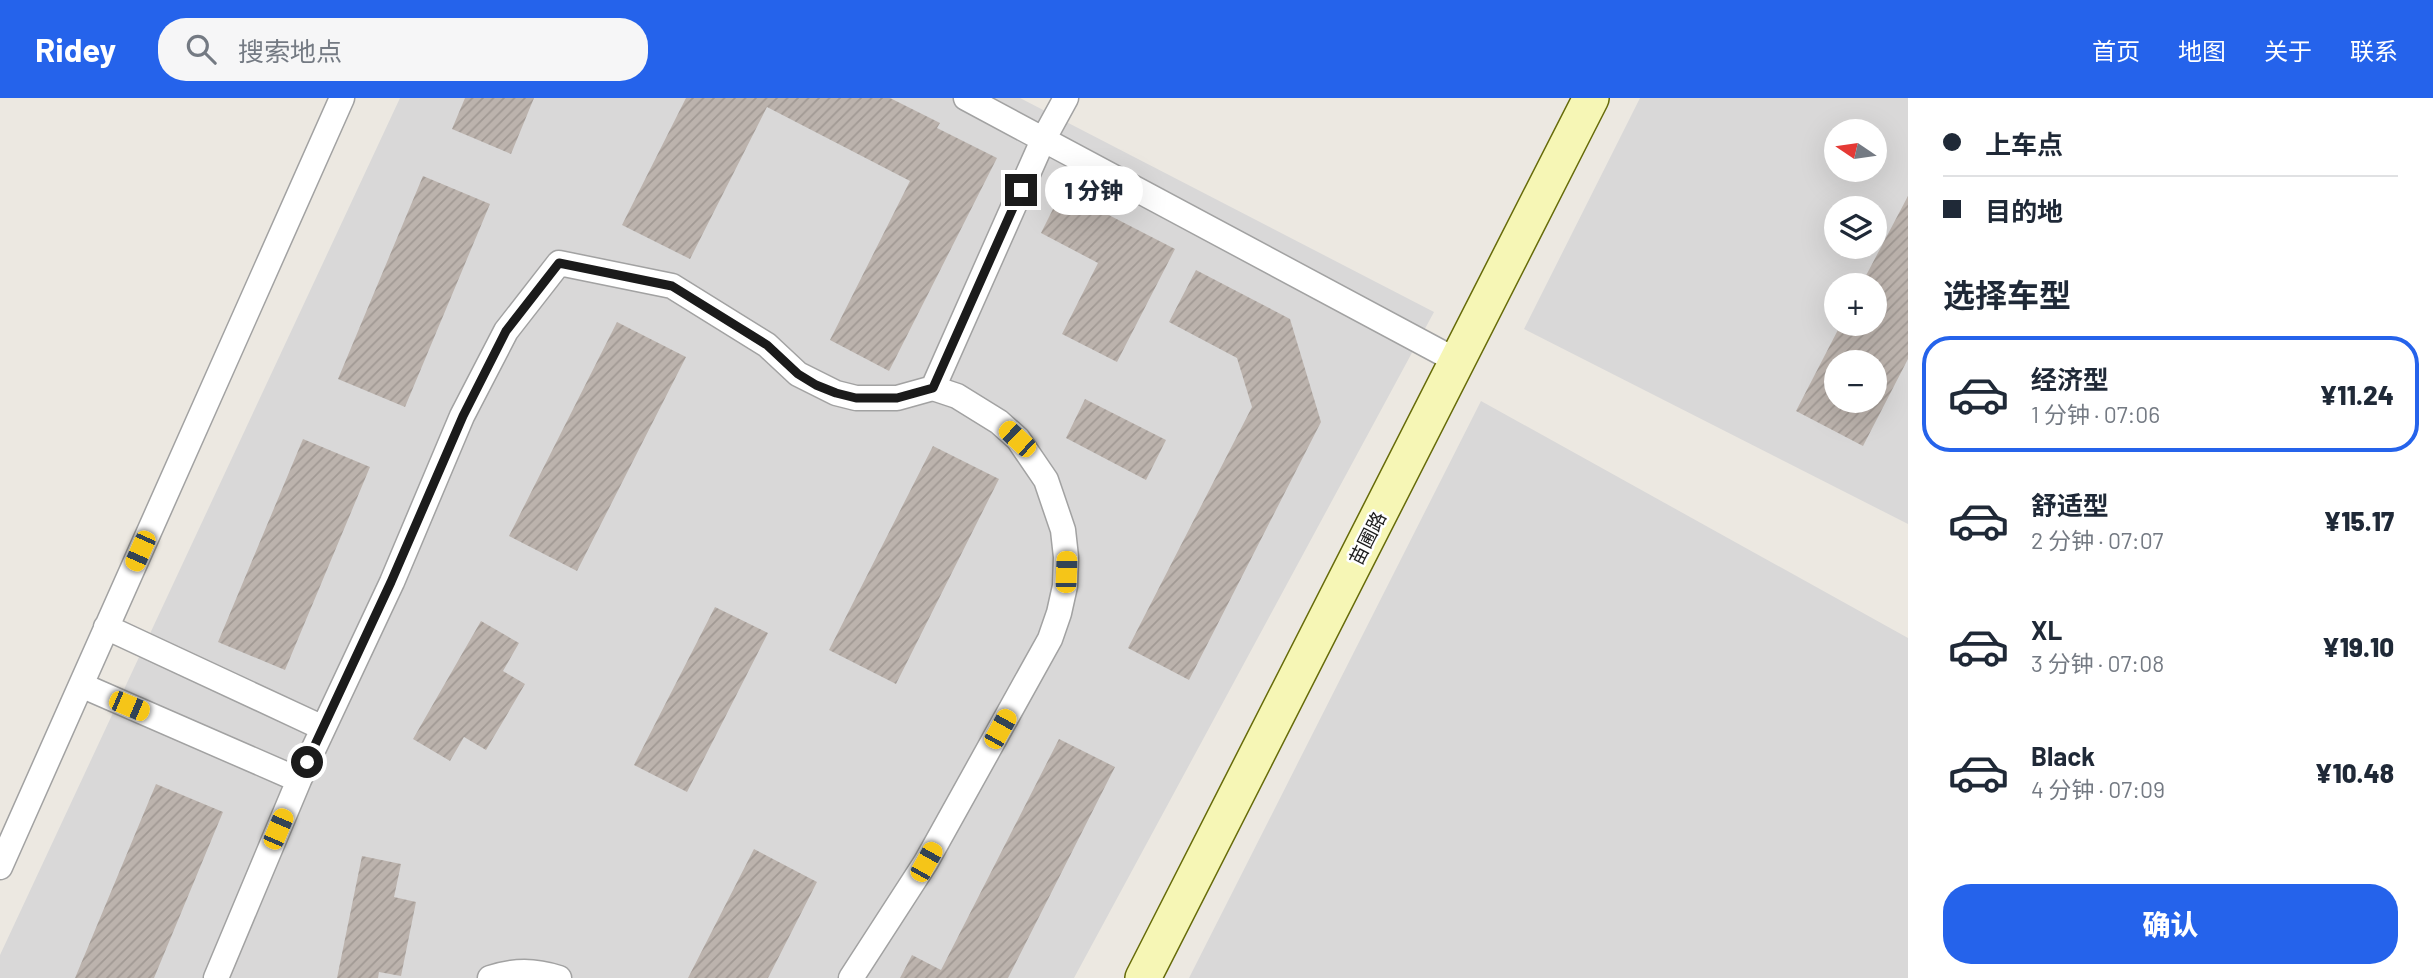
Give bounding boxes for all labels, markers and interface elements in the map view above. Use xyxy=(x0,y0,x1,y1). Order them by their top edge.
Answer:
search box xyxy=(158,18,648,81)
text: Ridey xyxy=(35,29,116,69)
icon: search xyxy=(182,30,220,68)
text: 搜索地点 xyxy=(238,35,342,66)
text: 首页 xyxy=(2092,36,2140,65)
text: 地图 xyxy=(2178,36,2226,65)
text: 关于 xyxy=(2264,36,2312,65)
text: 联系 xyxy=(2350,36,2398,65)
north arrow xyxy=(1824,119,1886,182)
map controls xyxy=(1824,119,1887,413)
text: 上车点 xyxy=(1985,128,2063,159)
callout: 1 分钟 xyxy=(1046,166,1144,214)
route end xyxy=(1005,174,1037,206)
text: 1 分钟 xyxy=(1065,176,1123,204)
text: 目的地 xyxy=(1985,195,2063,226)
button: layers xyxy=(1824,196,1887,259)
button: + xyxy=(1824,273,1887,336)
text: 选择车型 xyxy=(1943,275,2071,313)
button: − xyxy=(1824,350,1887,413)
icon: car xyxy=(1947,363,2010,426)
text: 经济型 xyxy=(2031,363,2109,394)
text: ¥11.24 xyxy=(2320,379,2394,410)
text: 1 分钟 · 07:06 xyxy=(2031,400,2160,428)
car xyxy=(995,417,1040,461)
icon: car xyxy=(1947,489,2010,552)
text: 舒适型 xyxy=(2031,489,2109,520)
text: ¥15.17 xyxy=(2323,505,2394,536)
street label: 苗圃路 xyxy=(1344,507,1390,569)
text: 2 分钟 · 07:07 xyxy=(2031,526,2164,554)
car xyxy=(122,528,159,574)
car xyxy=(1055,551,1078,593)
text: XL xyxy=(2031,614,2062,645)
icon: car xyxy=(1947,615,2010,678)
text: ¥19.10 xyxy=(2322,631,2394,662)
text: 3 分钟 · 07:08 xyxy=(2031,649,2164,677)
car xyxy=(106,688,153,724)
car xyxy=(981,706,1020,752)
text: Black xyxy=(2031,740,2095,771)
icon: car xyxy=(1947,741,2010,804)
route start xyxy=(291,746,323,778)
text: ¥10.48 xyxy=(2315,757,2394,788)
text: 4 分钟 · 07:09 xyxy=(2031,775,2165,803)
car xyxy=(261,806,296,852)
car xyxy=(907,839,946,885)
button: 确认 xyxy=(1943,884,2398,964)

